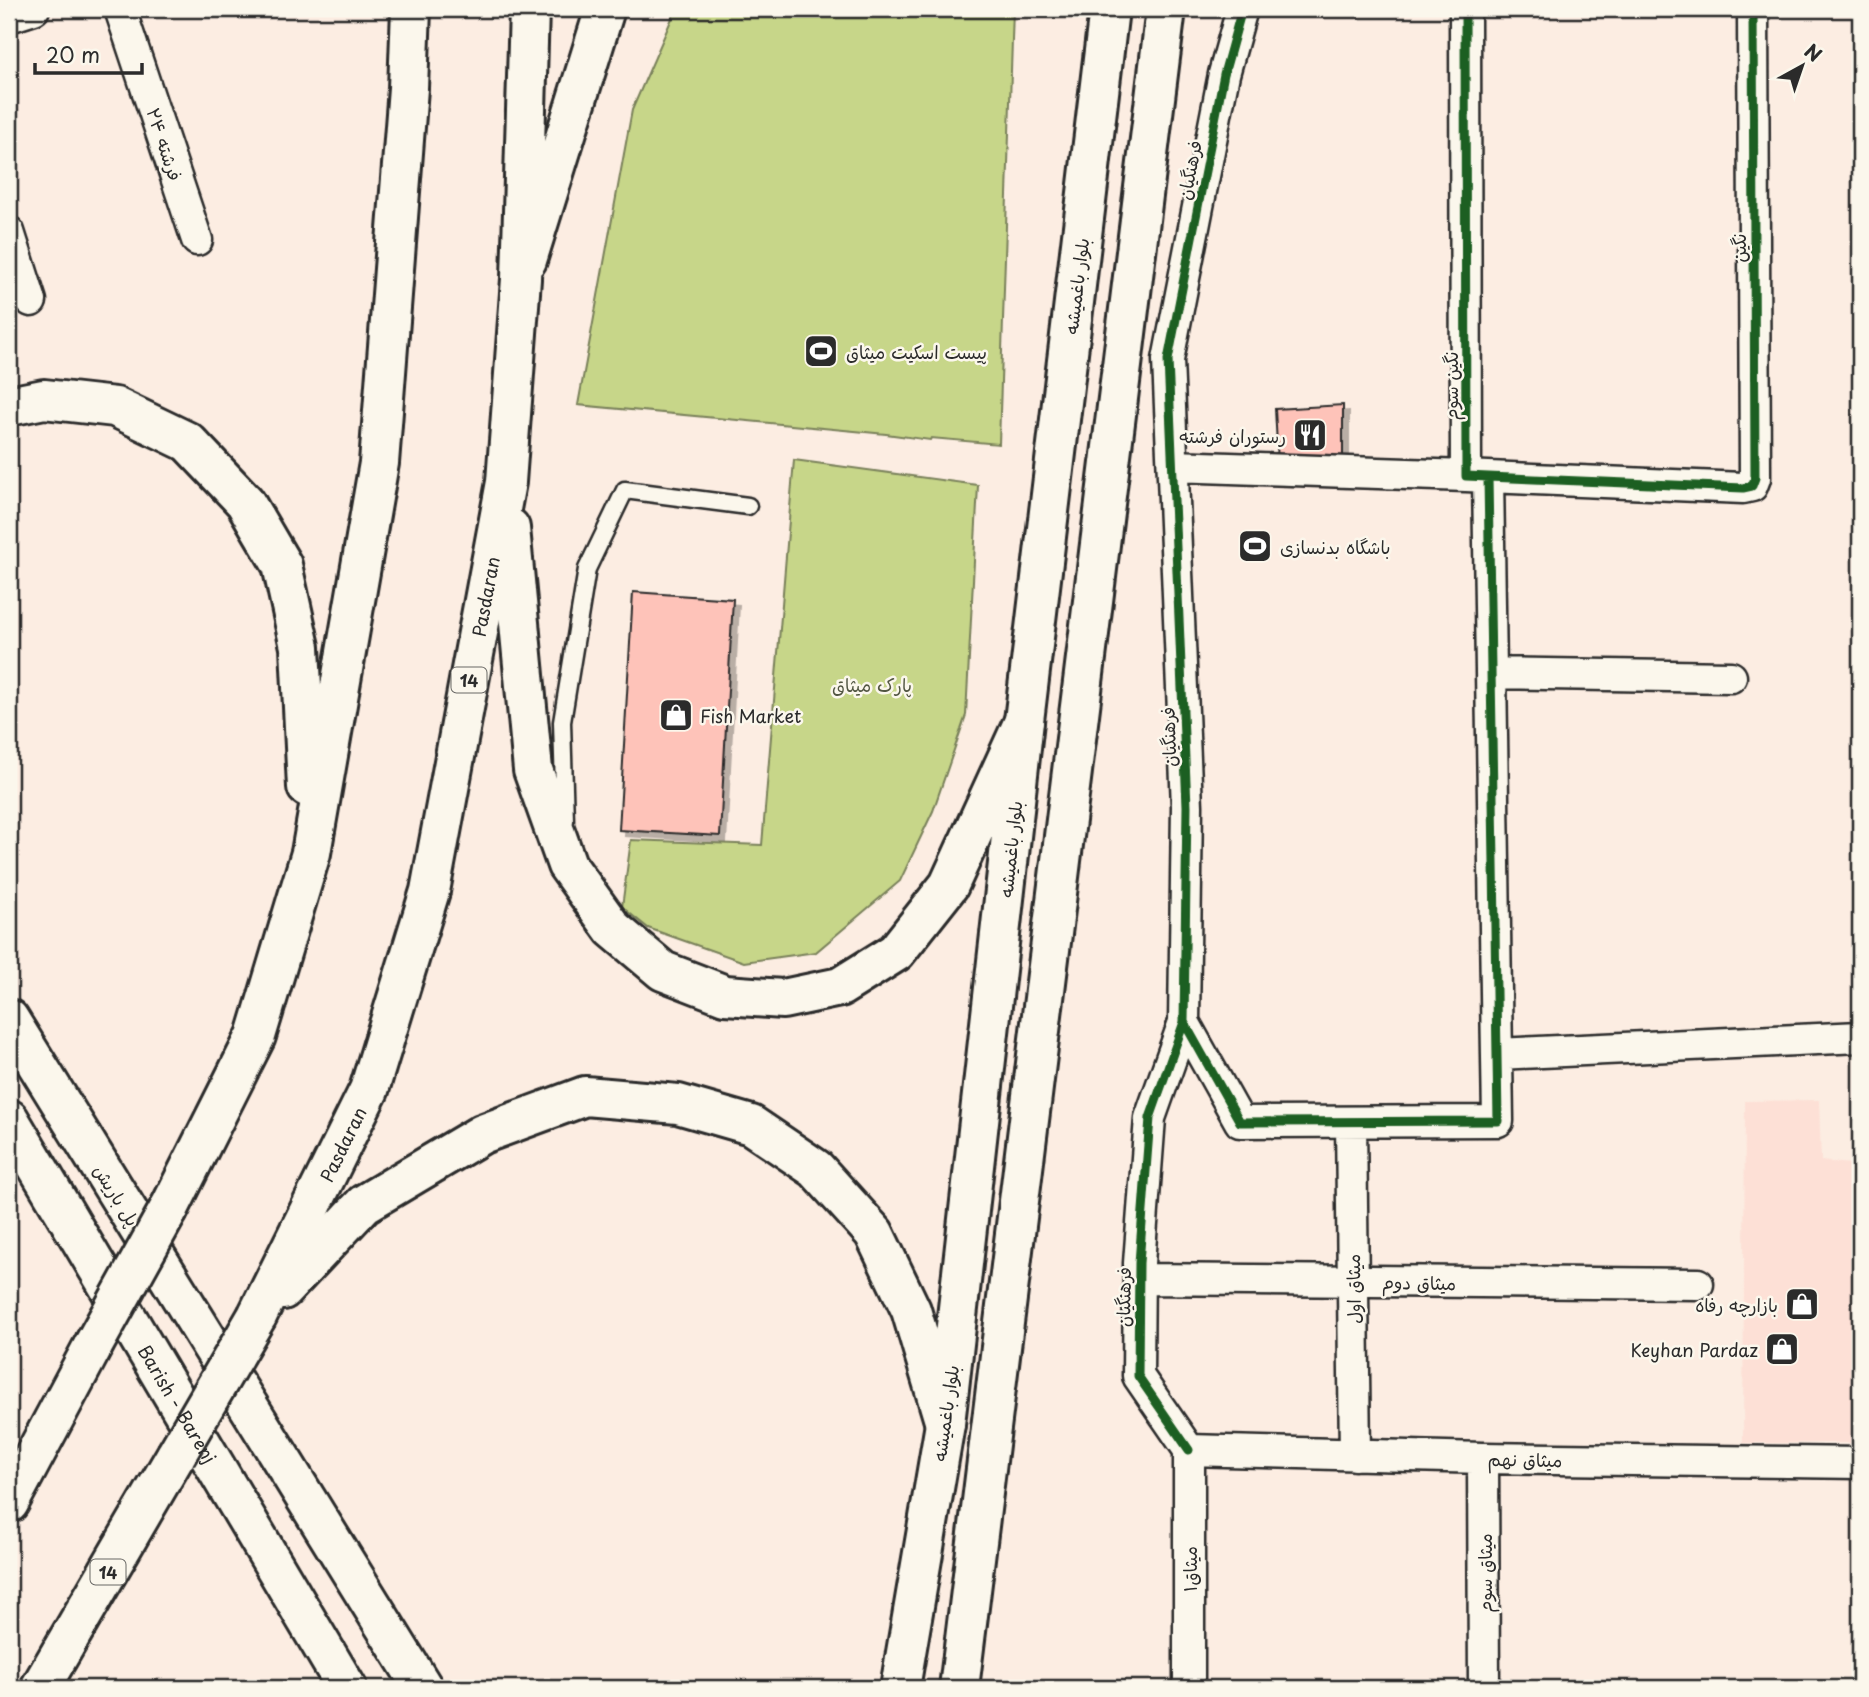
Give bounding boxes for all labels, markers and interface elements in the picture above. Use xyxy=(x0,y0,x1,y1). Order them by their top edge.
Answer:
scale bar xyxy=(35,32,142,76)
north arrow xyxy=(1768,32,1838,102)
text: N xyxy=(1799,37,1828,68)
text: 20 m xyxy=(46,38,100,70)
street label: فرشته ۲۴ xyxy=(141,104,189,184)
street label: فرهنگیان xyxy=(1170,138,1208,202)
street label: نگین xyxy=(1725,233,1752,263)
street label: بلوار باغمیشه xyxy=(1057,236,1095,336)
sports icon: پیست اسکیت میثاق xyxy=(802,332,840,370)
place label: پیست اسکیت میثاق xyxy=(846,338,987,365)
street label: نگین سوم xyxy=(1437,351,1466,421)
restaurant icon: رستوران فرشته xyxy=(1291,416,1329,454)
place label: رستوران فرشته xyxy=(1179,422,1286,449)
sports icon: باشگاه بدنسازی xyxy=(1236,527,1274,565)
place label: باشگاه بدنسازی xyxy=(1280,533,1391,560)
street label: Pasdaran xyxy=(464,554,505,639)
road number: 14 xyxy=(452,667,486,692)
park label: پارک میثاق xyxy=(832,671,912,698)
shop icon: Fish Market xyxy=(657,696,695,734)
place label: Fish Market xyxy=(700,702,801,729)
street label: فرهنگیان xyxy=(1153,706,1183,768)
street label: بلوار باغمیشه xyxy=(992,799,1028,899)
street label: Pasdaran xyxy=(312,1102,372,1186)
street label: پل باریش xyxy=(87,1159,147,1231)
street label: میثاق اول xyxy=(1339,1254,1367,1324)
street label: فرهنگیان xyxy=(1109,1267,1137,1327)
street label: میثاق دوم xyxy=(1382,1268,1456,1298)
shop icon: بازارچه رفاه xyxy=(1783,1285,1821,1323)
place label: بازارچه رفاه xyxy=(1695,1291,1778,1318)
shop icon: Keyhan Pardaz xyxy=(1763,1330,1801,1368)
place label: Keyhan Pardaz xyxy=(1630,1336,1758,1363)
street label: Barish - Barenj xyxy=(132,1339,224,1468)
street label: بلوار باغمیشه xyxy=(925,1363,965,1463)
street label: میثاق نهم xyxy=(1487,1445,1562,1475)
street label: میثاق سوم xyxy=(1471,1533,1500,1613)
street label: میثاق۱ xyxy=(1176,1546,1203,1592)
road number: 14 xyxy=(90,1560,126,1584)

